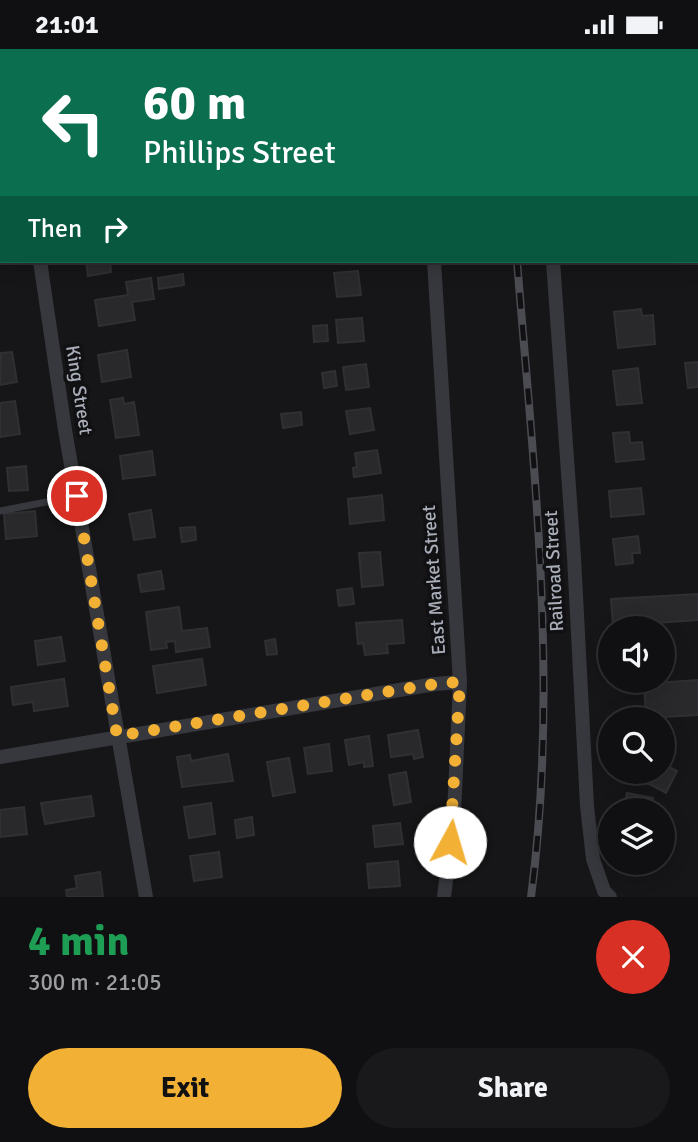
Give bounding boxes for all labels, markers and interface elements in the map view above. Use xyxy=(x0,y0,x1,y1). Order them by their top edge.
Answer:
text: 21:01 xyxy=(35,9,99,41)
text: 60 m xyxy=(143,73,246,133)
icon: left xyxy=(28,77,119,168)
text: Phillips Street xyxy=(143,133,336,172)
icon: right xyxy=(96,210,134,248)
text: Then xyxy=(28,213,82,245)
street label: King Street xyxy=(60,343,98,437)
pin xyxy=(47,466,107,526)
icon: arrive xyxy=(58,477,96,515)
street label: East Market Street xyxy=(417,504,451,656)
street label: Railroad Street xyxy=(539,509,569,632)
map controls xyxy=(598,616,675,875)
button: sound xyxy=(598,616,675,693)
button: search xyxy=(598,707,675,784)
button: layers xyxy=(598,798,675,875)
position arrow xyxy=(413,805,487,879)
text: 4 min xyxy=(28,916,129,967)
button: close xyxy=(596,920,670,994)
text: 300 m · 21:05 xyxy=(28,968,162,997)
button: Exit xyxy=(28,1048,342,1128)
button: Share xyxy=(356,1048,670,1128)

